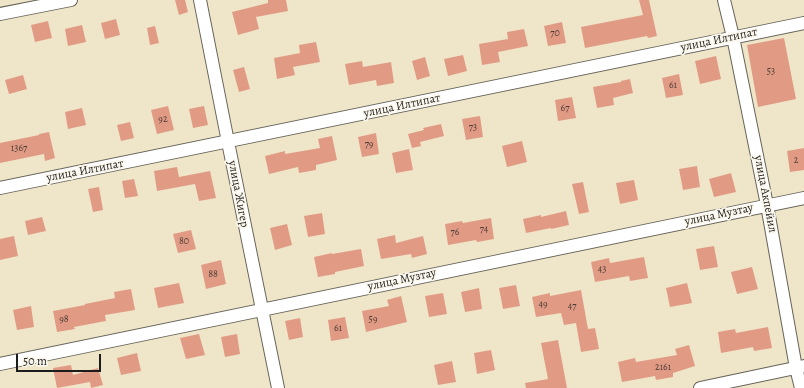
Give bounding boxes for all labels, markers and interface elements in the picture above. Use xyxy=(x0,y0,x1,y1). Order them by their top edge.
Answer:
street label: улица Илтипат xyxy=(679,25,759,55)
house number: 70 xyxy=(550,28,560,40)
house number: 53 xyxy=(767,66,775,78)
house number: 61 xyxy=(669,80,677,92)
street label: улица Илтипат xyxy=(362,91,442,121)
house number: 67 xyxy=(561,103,569,115)
house number: 92 xyxy=(158,114,168,126)
house number: 73 xyxy=(469,122,477,134)
house number: 79 xyxy=(365,139,373,151)
house number: 1367 xyxy=(11,143,27,155)
street label: улица Акпейил xyxy=(750,154,780,234)
house number: 2 xyxy=(794,155,798,167)
street label: улица Илтипат xyxy=(45,156,125,186)
street label: улица Жигер xyxy=(224,159,252,229)
street label: улица Музтау xyxy=(683,201,755,229)
house number: 74 xyxy=(480,224,488,236)
house number: 76 xyxy=(451,227,459,239)
house number: 80 xyxy=(179,236,189,248)
house number: 43 xyxy=(598,264,606,276)
street label: улица Музтау xyxy=(366,266,438,294)
house number: 88 xyxy=(208,269,218,281)
house number: 49 xyxy=(538,299,548,311)
house number: 47 xyxy=(568,301,576,313)
house number: 98 xyxy=(59,314,69,326)
house number: 59 xyxy=(369,314,377,326)
house number: 61 xyxy=(334,323,342,335)
scale bar xyxy=(18,346,103,372)
text: 50 m xyxy=(23,353,47,369)
house number: 2161 xyxy=(655,362,671,374)

